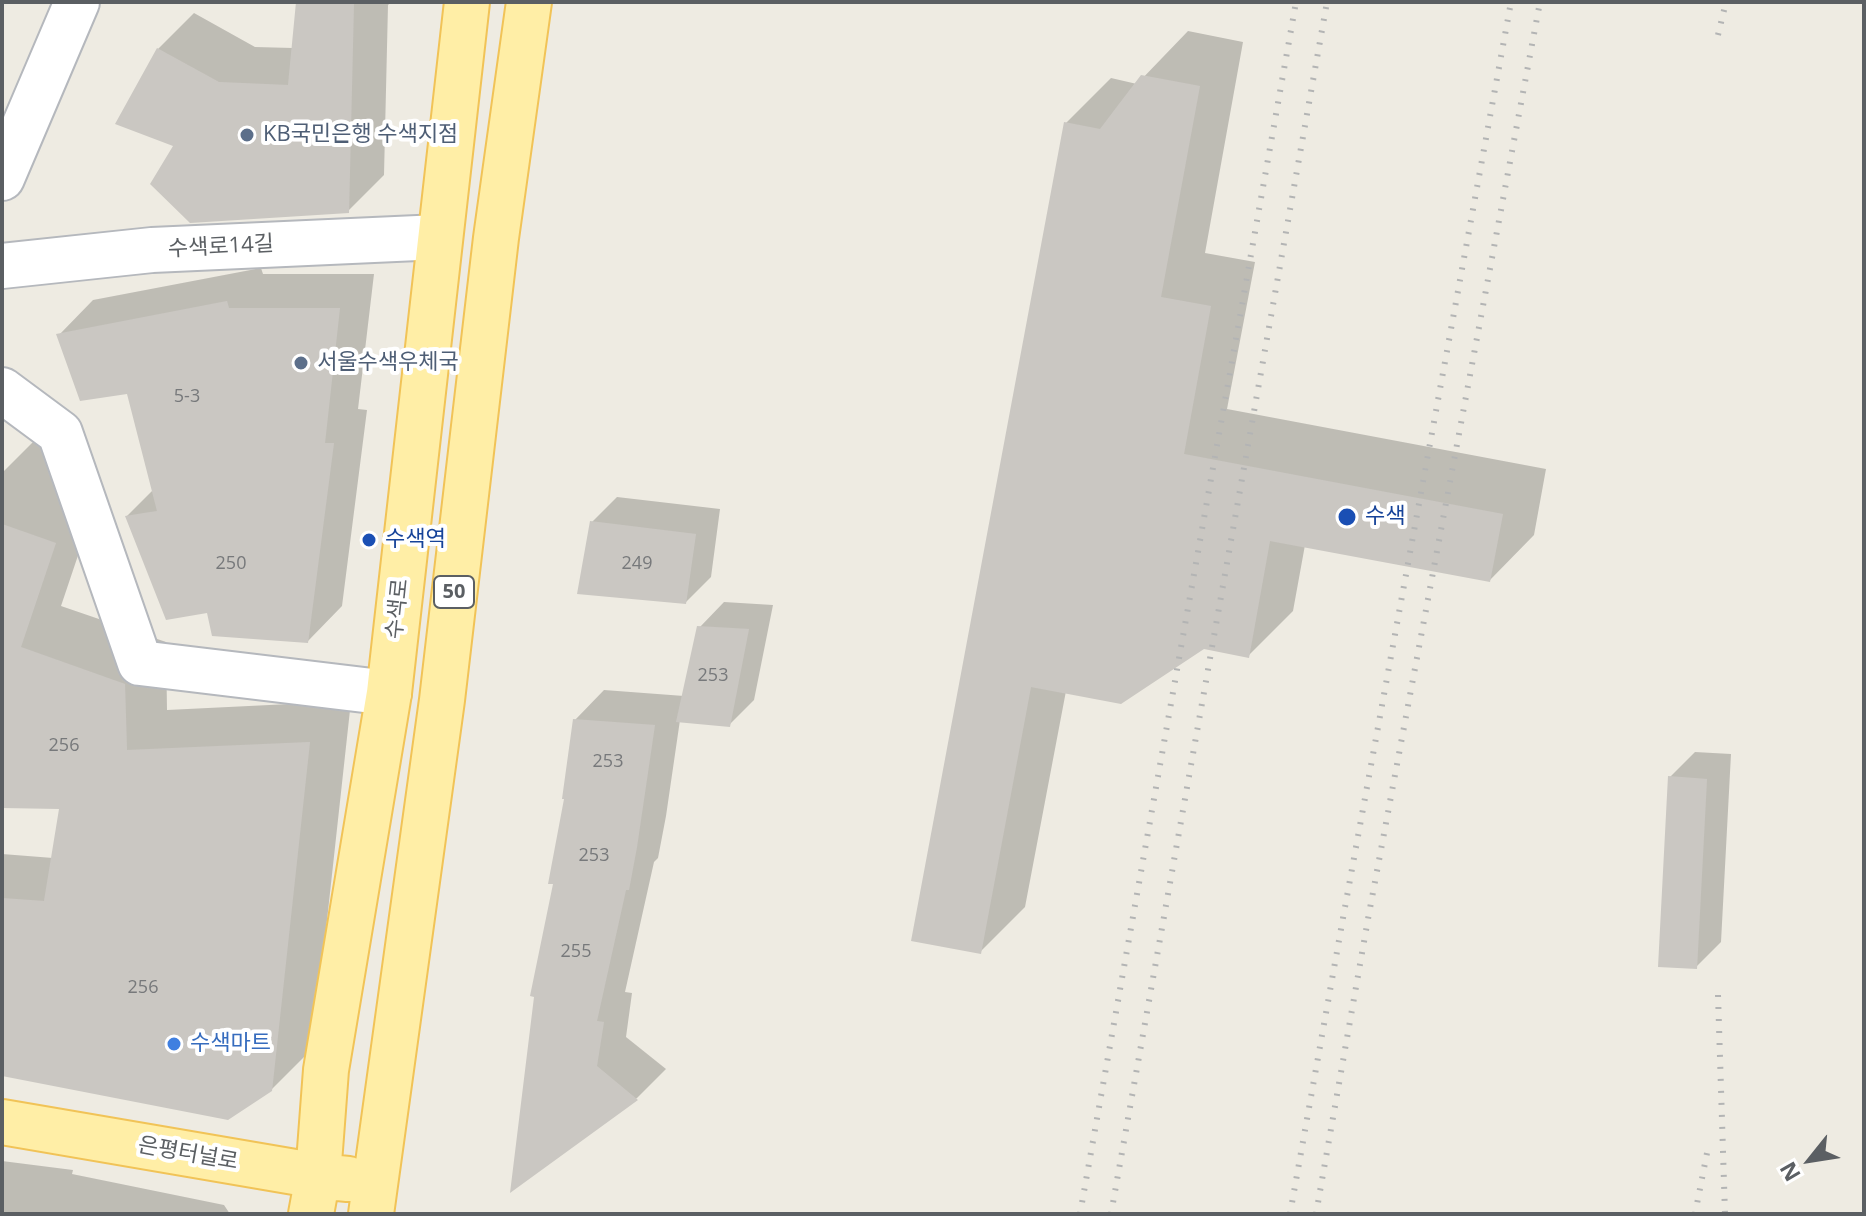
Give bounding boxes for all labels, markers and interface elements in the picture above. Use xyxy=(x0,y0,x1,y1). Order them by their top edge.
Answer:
place label: KB국민은행 수색지점 xyxy=(263,122,458,148)
marker: KB국민은행 수색지점 xyxy=(238,126,256,144)
street label: 수색로14길 xyxy=(167,231,275,263)
place label: 서울수색우체국 xyxy=(317,350,459,376)
marker: 서울수색우체국 xyxy=(292,354,310,372)
house number: 5-3 xyxy=(174,386,200,408)
place label: 수색 xyxy=(1365,504,1405,530)
marker: 수색 xyxy=(1336,506,1358,528)
place label: 수색역 xyxy=(385,527,446,553)
marker: 수색역 xyxy=(360,531,378,549)
house number: 250 xyxy=(216,553,246,575)
house number: 249 xyxy=(622,553,652,575)
road number: 50 xyxy=(434,576,474,608)
street label: 수색로 xyxy=(382,577,414,641)
house number: 253 xyxy=(698,665,728,687)
house number: 256 xyxy=(49,735,79,757)
house number: 253 xyxy=(593,751,623,773)
house number: 253 xyxy=(579,845,609,867)
house number: 255 xyxy=(561,941,591,963)
house number: 256 xyxy=(128,977,158,999)
place label: 수색마트 xyxy=(190,1031,271,1057)
marker: 수색마트 xyxy=(165,1035,183,1053)
north arrow xyxy=(1770,1120,1850,1200)
street label: 은평터널로 xyxy=(136,1132,240,1176)
text: N xyxy=(1772,1157,1807,1187)

